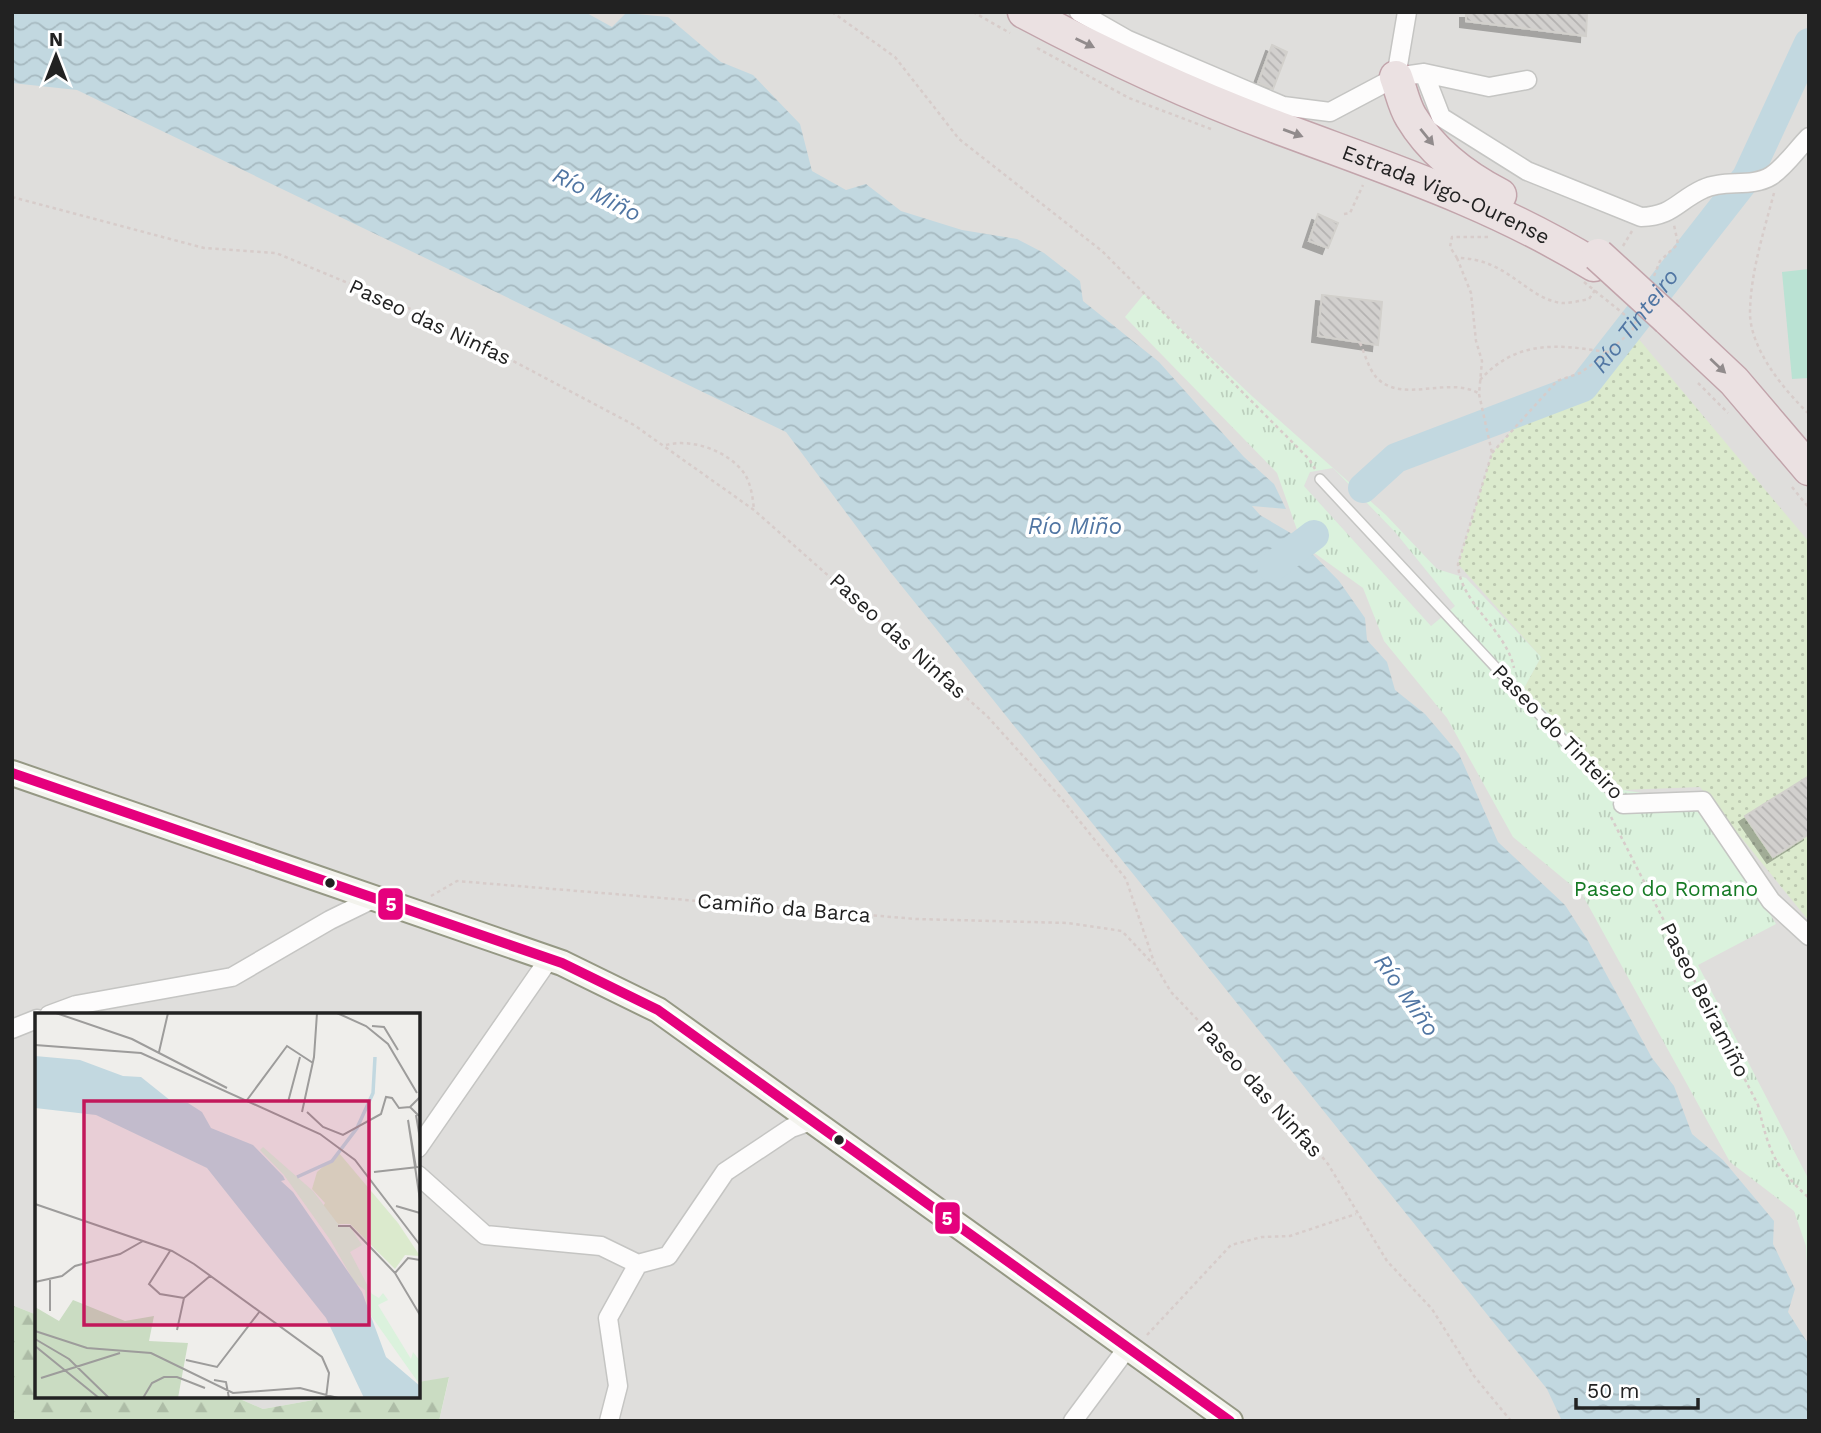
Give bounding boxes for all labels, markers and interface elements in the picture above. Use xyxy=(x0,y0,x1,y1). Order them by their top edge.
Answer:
north arrow xyxy=(21,21,91,91)
text: N xyxy=(49,28,63,51)
one-way arrow xyxy=(1075,37,1095,48)
one-way arrow xyxy=(1283,128,1304,139)
one-way arrow xyxy=(1419,128,1434,145)
street label: Estrada Vigo-Ourense xyxy=(1339,139,1554,249)
water label: Río Miño xyxy=(548,162,645,227)
water label: Río Tinteiro xyxy=(1586,263,1684,378)
street label: Paseo das Ninfas xyxy=(345,273,515,370)
one-way arrow xyxy=(1709,358,1727,374)
water label: Río Miño xyxy=(1028,513,1122,540)
street label: Paseo das Ninfas xyxy=(825,568,972,704)
street label: Paseo do Tinteiro xyxy=(1487,659,1629,804)
unlabelled marker xyxy=(323,876,337,890)
park label: Paseo do Romano xyxy=(1574,876,1758,901)
line badge: 5 xyxy=(377,887,404,921)
street label: Camiño da Barca xyxy=(696,887,872,928)
text: 5 xyxy=(385,893,397,916)
street label: Paseo Beiramiño xyxy=(1656,918,1755,1081)
water label: Río Miño xyxy=(1368,949,1445,1042)
inset map xyxy=(35,1013,420,1398)
street label: Paseo das Ninfas xyxy=(1192,1015,1328,1162)
unlabelled marker xyxy=(832,1133,846,1147)
line badge: 5 xyxy=(934,1201,961,1235)
text: 5 xyxy=(941,1207,953,1230)
scale bar xyxy=(1576,1366,1699,1410)
text: 50 m xyxy=(1587,1378,1639,1403)

